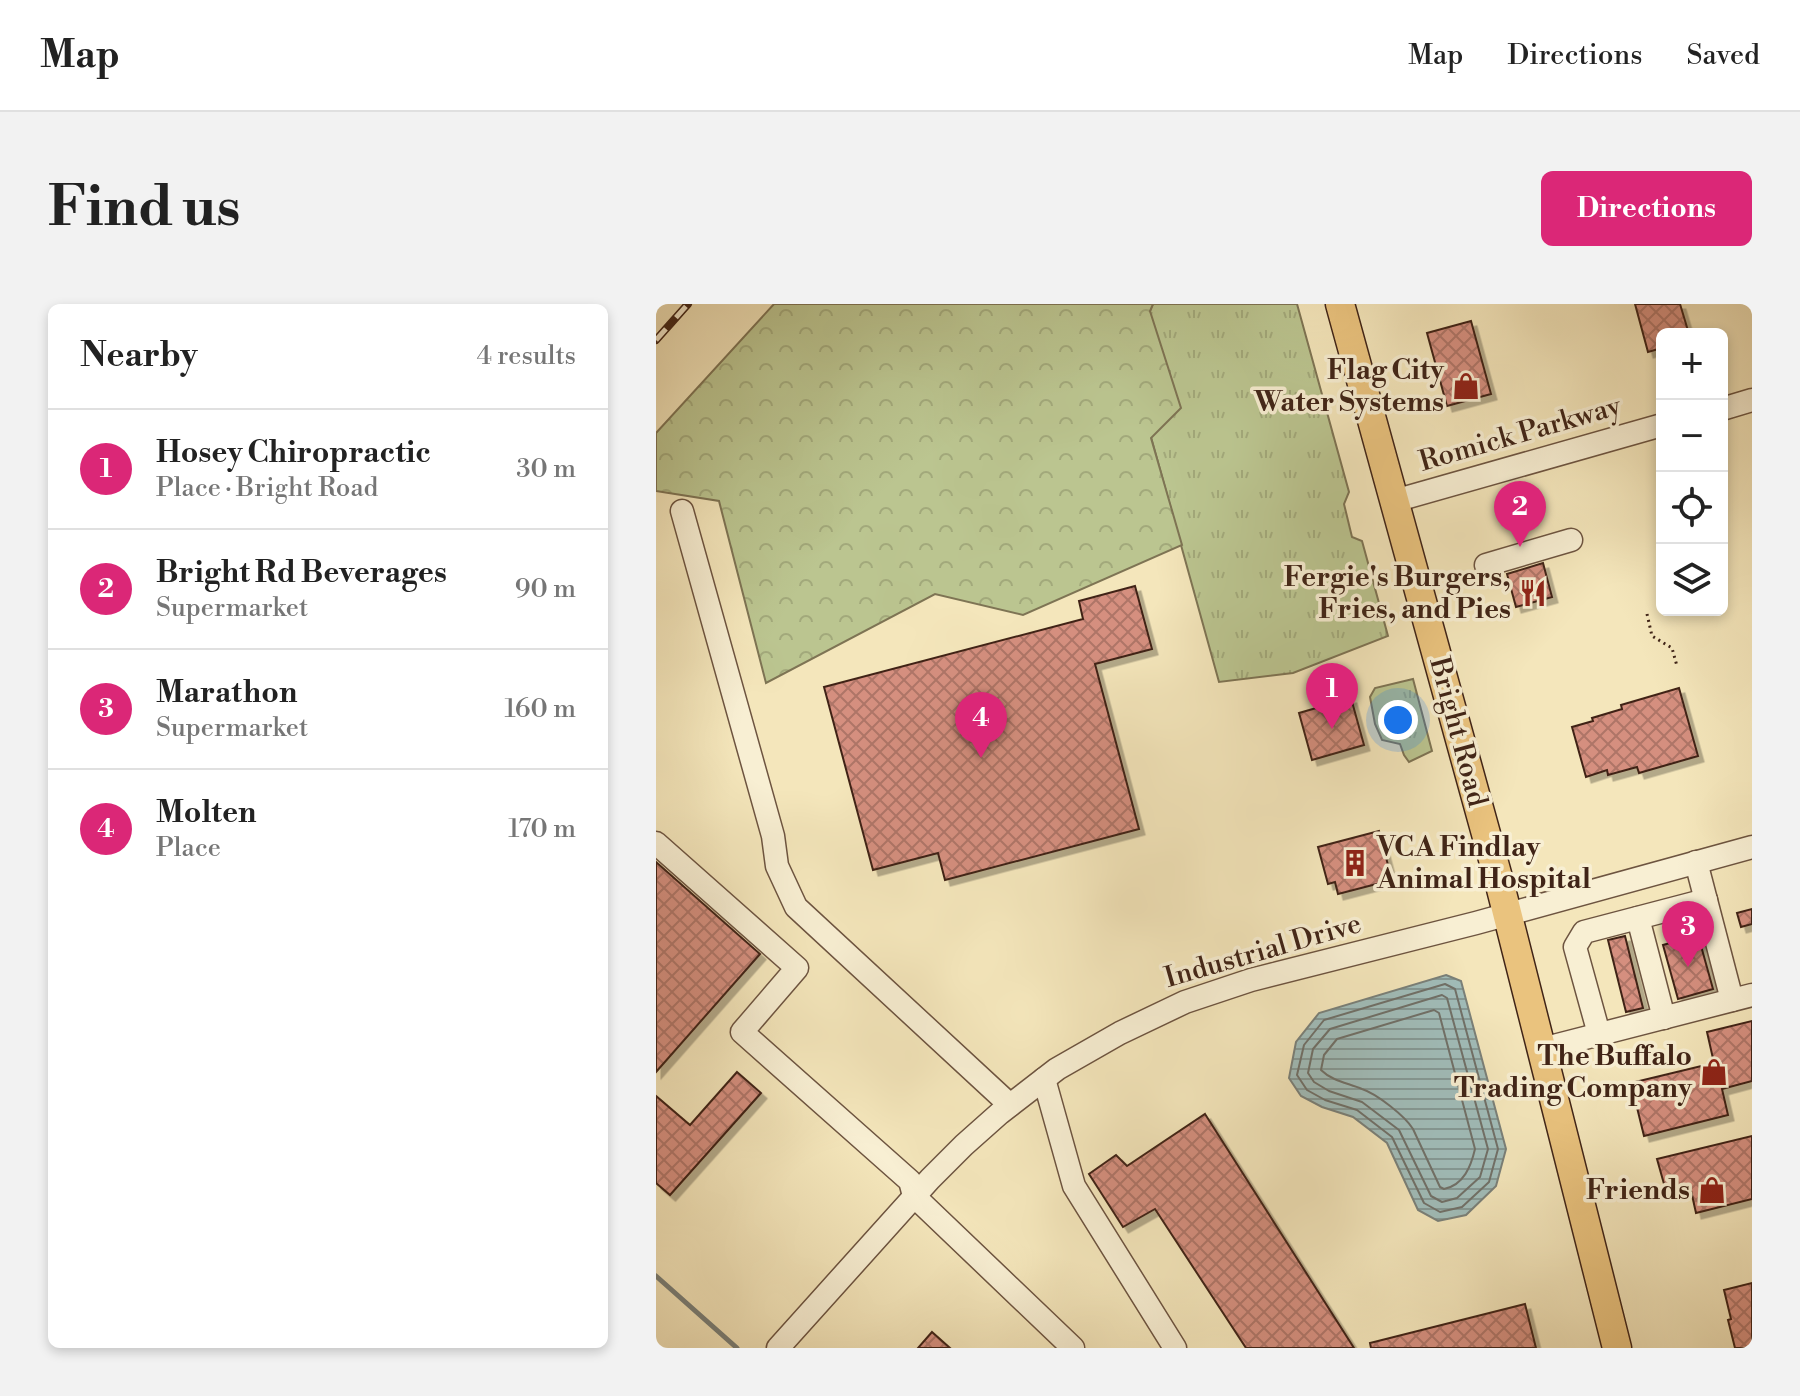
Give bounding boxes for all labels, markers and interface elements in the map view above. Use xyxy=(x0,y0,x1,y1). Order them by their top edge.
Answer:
text: Map xyxy=(40,32,120,79)
text: Map xyxy=(1408,38,1463,73)
text: Directions xyxy=(1507,38,1642,73)
text: Saved xyxy=(1686,38,1760,73)
button: Directions xyxy=(1541,171,1752,246)
text: Find us xyxy=(48,173,241,243)
map controls xyxy=(1656,328,1728,616)
button: + xyxy=(1656,328,1728,400)
text: Nearby xyxy=(80,335,198,377)
text: 4 results xyxy=(477,340,576,372)
place label: Flag City Water Systems xyxy=(1253,353,1445,420)
shop icon: Flag City Water Systems xyxy=(1451,371,1481,401)
street label: Romick Parkway xyxy=(1415,388,1625,480)
button: − xyxy=(1656,400,1728,472)
text: Hosey Chiropractic xyxy=(156,434,431,472)
text: 1 xyxy=(100,453,112,485)
text: 30 m xyxy=(516,453,576,485)
text: Place · Bright Road xyxy=(156,472,378,504)
button: locate xyxy=(1656,472,1728,544)
pin: 2 xyxy=(1494,481,1546,547)
button: layers xyxy=(1656,544,1728,616)
text: Bright Rd Beverages xyxy=(156,554,447,592)
place label: Fergie's Burgers, Fries, and Pies xyxy=(1284,560,1511,627)
text: 2 xyxy=(98,573,114,605)
text: 90 m xyxy=(515,573,576,605)
restaurant icon: Fergie's Burgers, Fries, and Pies xyxy=(1518,578,1548,608)
text: Supermarket xyxy=(156,592,308,624)
street label: Bright Road xyxy=(1421,652,1495,811)
pin: 1 xyxy=(1306,663,1358,729)
text: Marathon xyxy=(156,674,297,712)
pin: 4 xyxy=(955,692,1007,758)
text: 3 xyxy=(98,693,114,725)
text: 160 m xyxy=(505,693,576,725)
your location xyxy=(1378,700,1418,740)
text: Supermarket xyxy=(156,712,308,744)
text: Molten xyxy=(156,794,257,832)
text: 4 xyxy=(97,813,115,845)
text: 170 m xyxy=(508,813,576,845)
place label: VCA Findlay Animal Hospital xyxy=(1376,830,1591,897)
text: Place xyxy=(156,832,221,864)
building icon: VCA Findlay Animal Hospital xyxy=(1340,848,1370,878)
pin: 3 xyxy=(1662,901,1714,967)
street label: Industrial Drive xyxy=(1161,906,1365,996)
place label: The Buffalo Trading Company xyxy=(1454,1039,1693,1106)
shop icon: The Buffalo Trading Company xyxy=(1699,1057,1729,1087)
place label: Friends xyxy=(1586,1173,1690,1208)
shop icon: Friends xyxy=(1697,1175,1727,1205)

